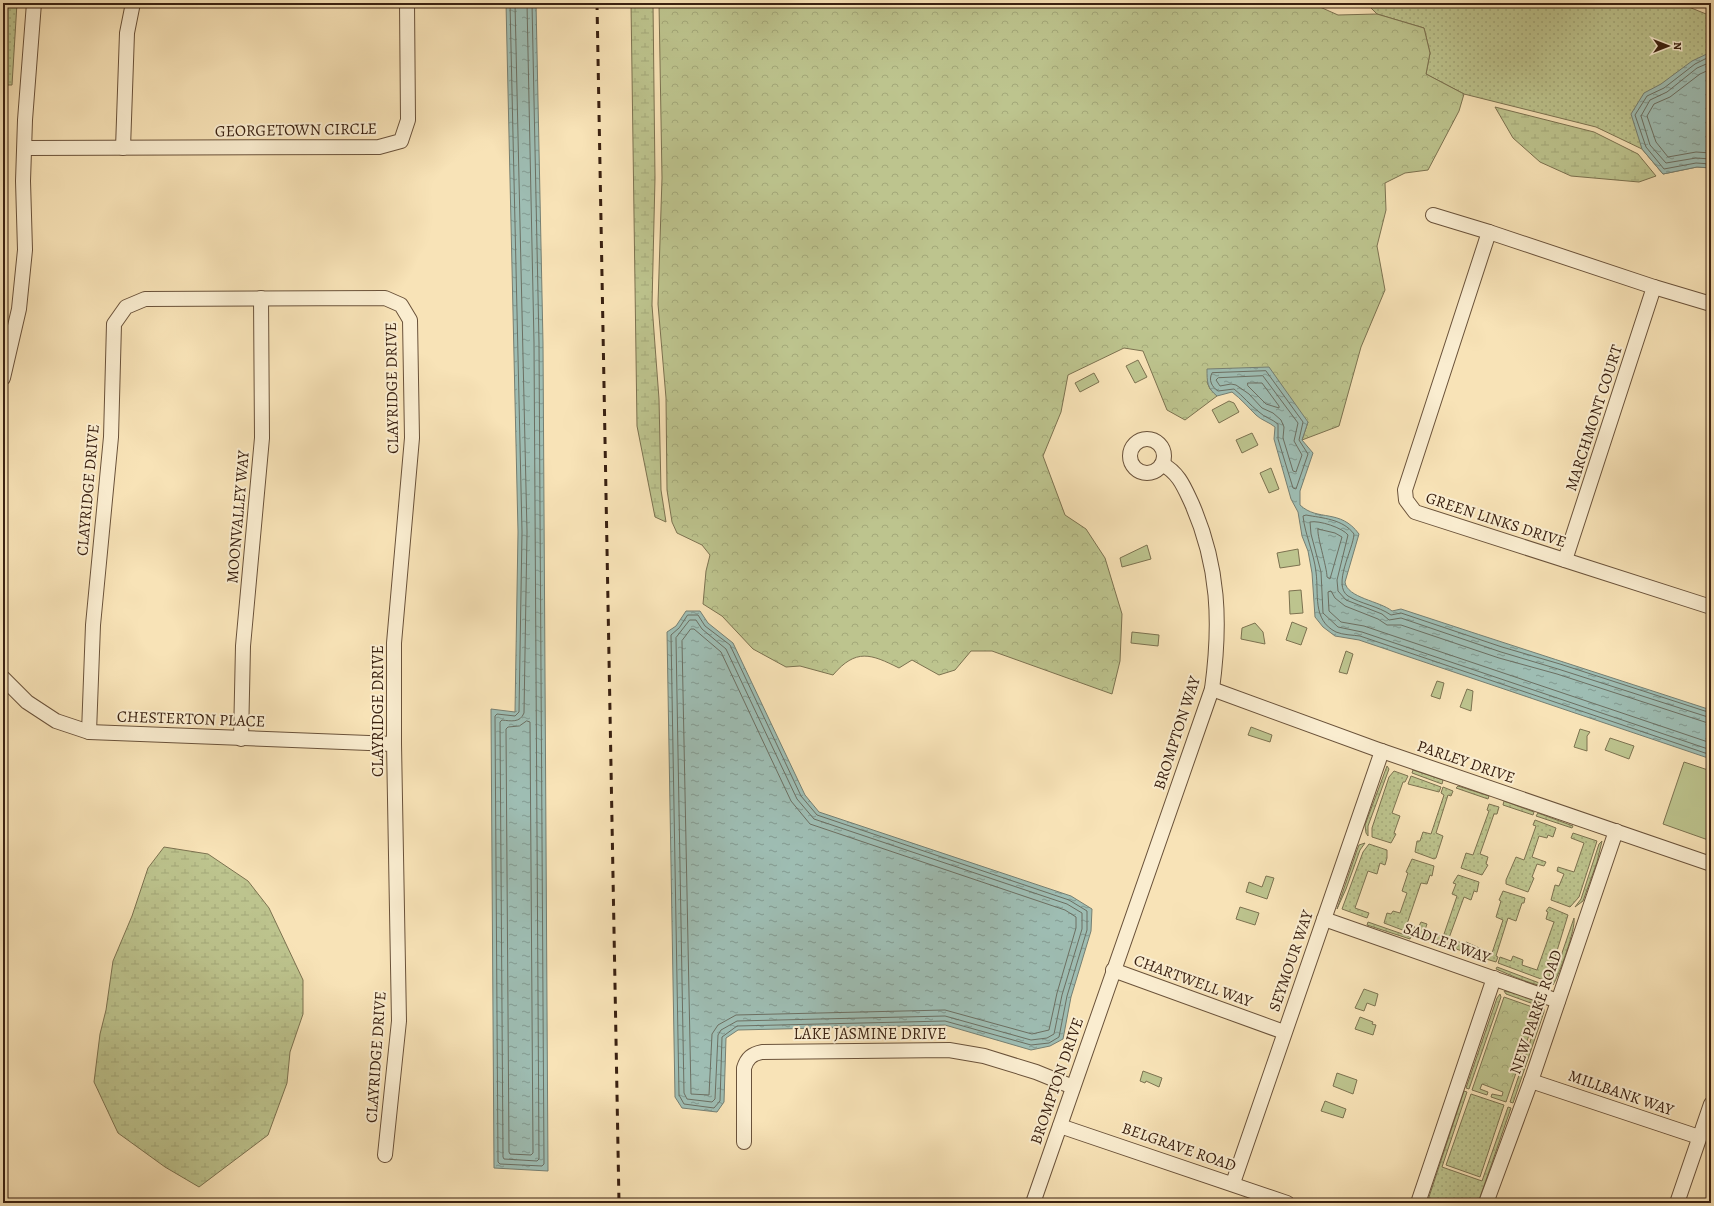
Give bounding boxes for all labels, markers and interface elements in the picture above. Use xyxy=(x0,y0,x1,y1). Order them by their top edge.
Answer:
north arrow xyxy=(1648,26,1688,66)
text: N xyxy=(1670,42,1685,50)
street label: GEORGETOWN CIRCLE xyxy=(215,118,377,142)
street label: CLAYRIDGE DRIVE xyxy=(380,322,404,454)
street label: MARCHMONT COURT xyxy=(1560,342,1628,494)
street label: CLAYRIDGE DRIVE xyxy=(71,423,105,557)
street label: MOONVALLEY WAY xyxy=(221,449,255,584)
street label: GREEN LINKS DRIVE xyxy=(1423,487,1569,553)
street label: CLAYRIDGE DRIVE xyxy=(367,645,389,777)
street label: BROMPTON WAY xyxy=(1148,673,1206,793)
street label: CHESTERTON PLACE xyxy=(117,705,265,733)
street label: PARLEY DRIVE xyxy=(1414,735,1518,789)
street label: SEYMOUR WAY xyxy=(1263,907,1319,1015)
street label: SADLER WAY xyxy=(1401,917,1494,969)
street label: NEW PARKE ROAD xyxy=(1504,947,1568,1077)
street label: CHARTWELL WAY xyxy=(1131,949,1256,1013)
street label: CLAYRIDGE DRIVE xyxy=(360,990,392,1124)
street label: BROMPTON DRIVE xyxy=(1025,1015,1089,1147)
street label: LAKE JASMINE DRIVE xyxy=(794,1023,946,1045)
street label: MILLBANK WAY xyxy=(1565,1065,1677,1121)
street label: BELGRAVE ROAD xyxy=(1119,1117,1239,1177)

